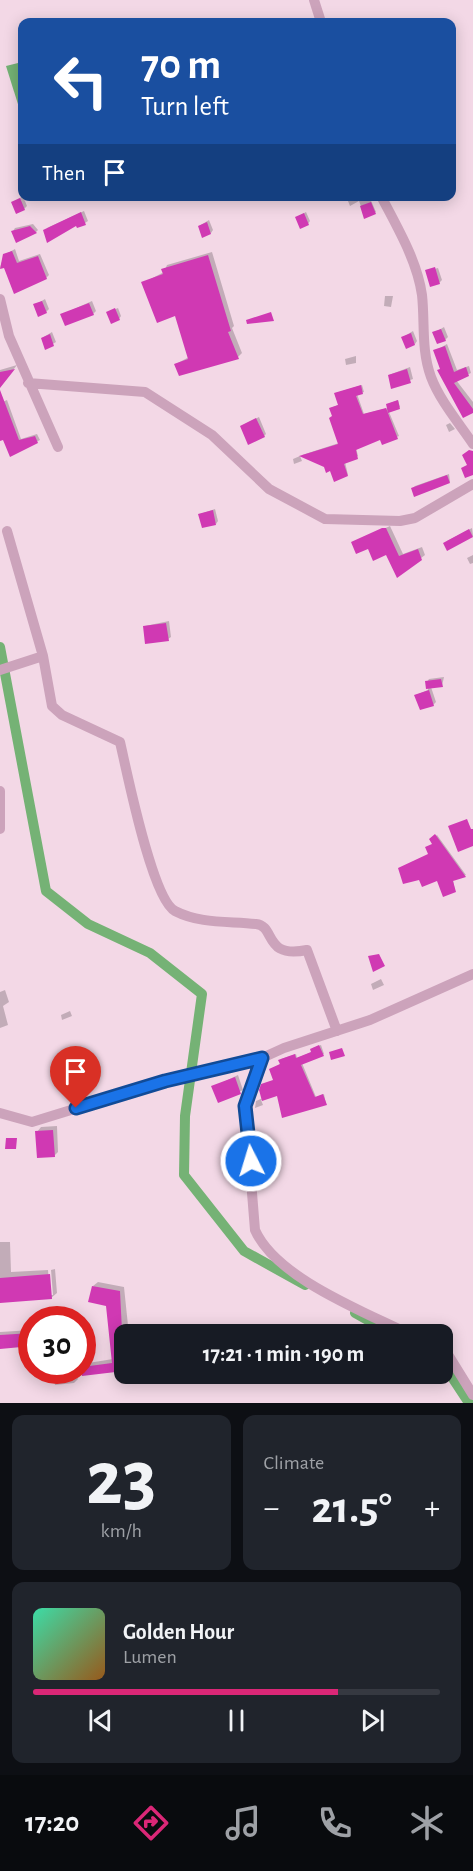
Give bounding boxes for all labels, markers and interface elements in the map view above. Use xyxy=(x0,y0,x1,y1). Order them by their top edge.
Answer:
icon: left xyxy=(42,42,120,120)
text: 70 m xyxy=(141,44,221,86)
text: Turn left xyxy=(141,93,229,120)
icon: arrive xyxy=(98,156,131,189)
text: Then xyxy=(42,162,86,184)
pin xyxy=(50,1046,101,1108)
icon: arrive xyxy=(59,1055,92,1088)
position arrow xyxy=(219,1129,283,1193)
speed limit sign: 30 xyxy=(18,1306,96,1384)
text: 17:21 · 1 min · 190 m xyxy=(203,1343,364,1365)
text: 23 xyxy=(86,1441,156,1519)
text: Climate xyxy=(264,1453,324,1473)
text: 21.5° xyxy=(312,1486,392,1531)
text: − xyxy=(264,1492,279,1525)
text: + xyxy=(424,1492,440,1525)
text: km/h xyxy=(101,1521,142,1541)
text: Golden Hour xyxy=(123,1621,234,1643)
text: Lumen xyxy=(123,1647,177,1667)
icon: previous xyxy=(84,1704,117,1737)
icon: pause xyxy=(220,1704,253,1737)
icon: next xyxy=(356,1704,389,1737)
icon: directions xyxy=(130,1802,172,1844)
icon: music xyxy=(222,1802,264,1844)
icon: phone xyxy=(314,1802,356,1844)
icon: climate xyxy=(406,1802,448,1844)
text: 17:20 xyxy=(25,1809,79,1836)

